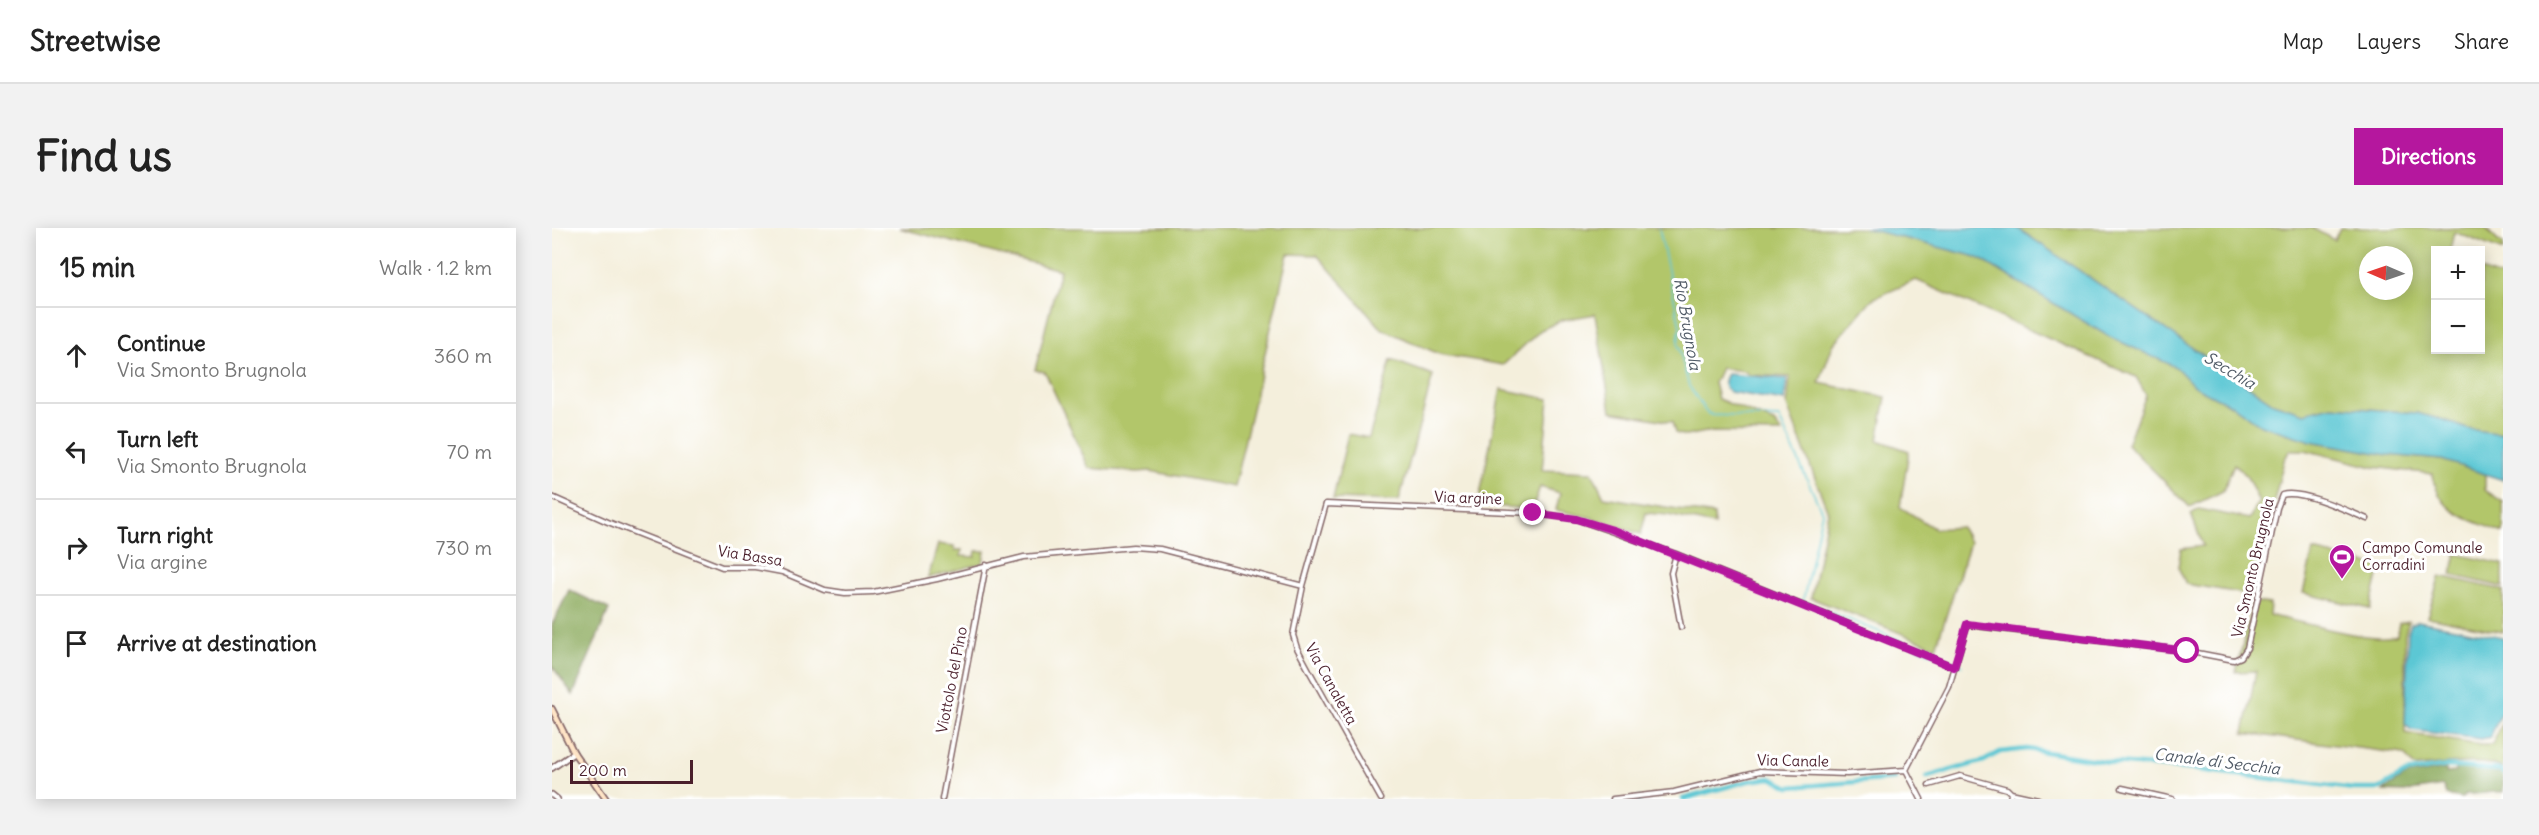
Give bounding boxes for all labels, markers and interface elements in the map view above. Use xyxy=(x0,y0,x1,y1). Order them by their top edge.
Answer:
text: Streetwise xyxy=(30,23,161,59)
text: Map xyxy=(2283,28,2323,55)
text: Layers xyxy=(2356,28,2421,55)
text: Share xyxy=(2454,28,2509,55)
button: Directions xyxy=(2354,128,2503,185)
text: Find us xyxy=(36,130,172,182)
north arrow xyxy=(2359,246,2413,300)
map controls xyxy=(2431,246,2485,354)
button: + xyxy=(2431,246,2485,300)
text: 15 min xyxy=(60,251,135,284)
text: Walk · 1.2 km xyxy=(379,255,492,280)
water label: Rio Brugnola xyxy=(1670,277,1706,372)
button: − xyxy=(2431,300,2485,354)
text: Continue xyxy=(117,329,206,357)
icon: ahead xyxy=(60,339,93,372)
text: 360 m xyxy=(434,343,492,368)
water label: Secchia xyxy=(2201,347,2260,393)
text: Via Smonto Brugnola xyxy=(117,357,307,382)
text: Turn left xyxy=(117,425,198,453)
icon: left xyxy=(60,435,93,468)
text: 70 m xyxy=(447,439,492,464)
text: Via Smonto Brugnola xyxy=(117,453,307,478)
street label: Via argine xyxy=(1434,487,1502,508)
street label: Via Smonto Brugnola xyxy=(2227,496,2278,639)
route end xyxy=(1519,499,1545,525)
text: Turn right xyxy=(117,521,213,549)
icon: right xyxy=(60,531,93,564)
text: 730 m xyxy=(435,535,492,560)
place label: Campo Comunale Corradini xyxy=(2362,538,2483,574)
street label: Via Bassa xyxy=(716,541,784,570)
sports icon: Campo Comunale Corradini xyxy=(2327,542,2357,580)
text: Via argine xyxy=(117,549,208,574)
street label: Viottolo del Pino xyxy=(932,625,971,735)
icon: arrive xyxy=(60,627,93,660)
text: Arrive at destination xyxy=(117,629,317,657)
route start xyxy=(2173,637,2199,663)
street label: Via Canaletta xyxy=(1301,640,1362,728)
water label: Canale di Secchia xyxy=(2153,743,2282,779)
street label: Via Canale xyxy=(1757,750,1829,771)
scale bar xyxy=(570,757,693,784)
text: 200 m xyxy=(579,760,627,780)

